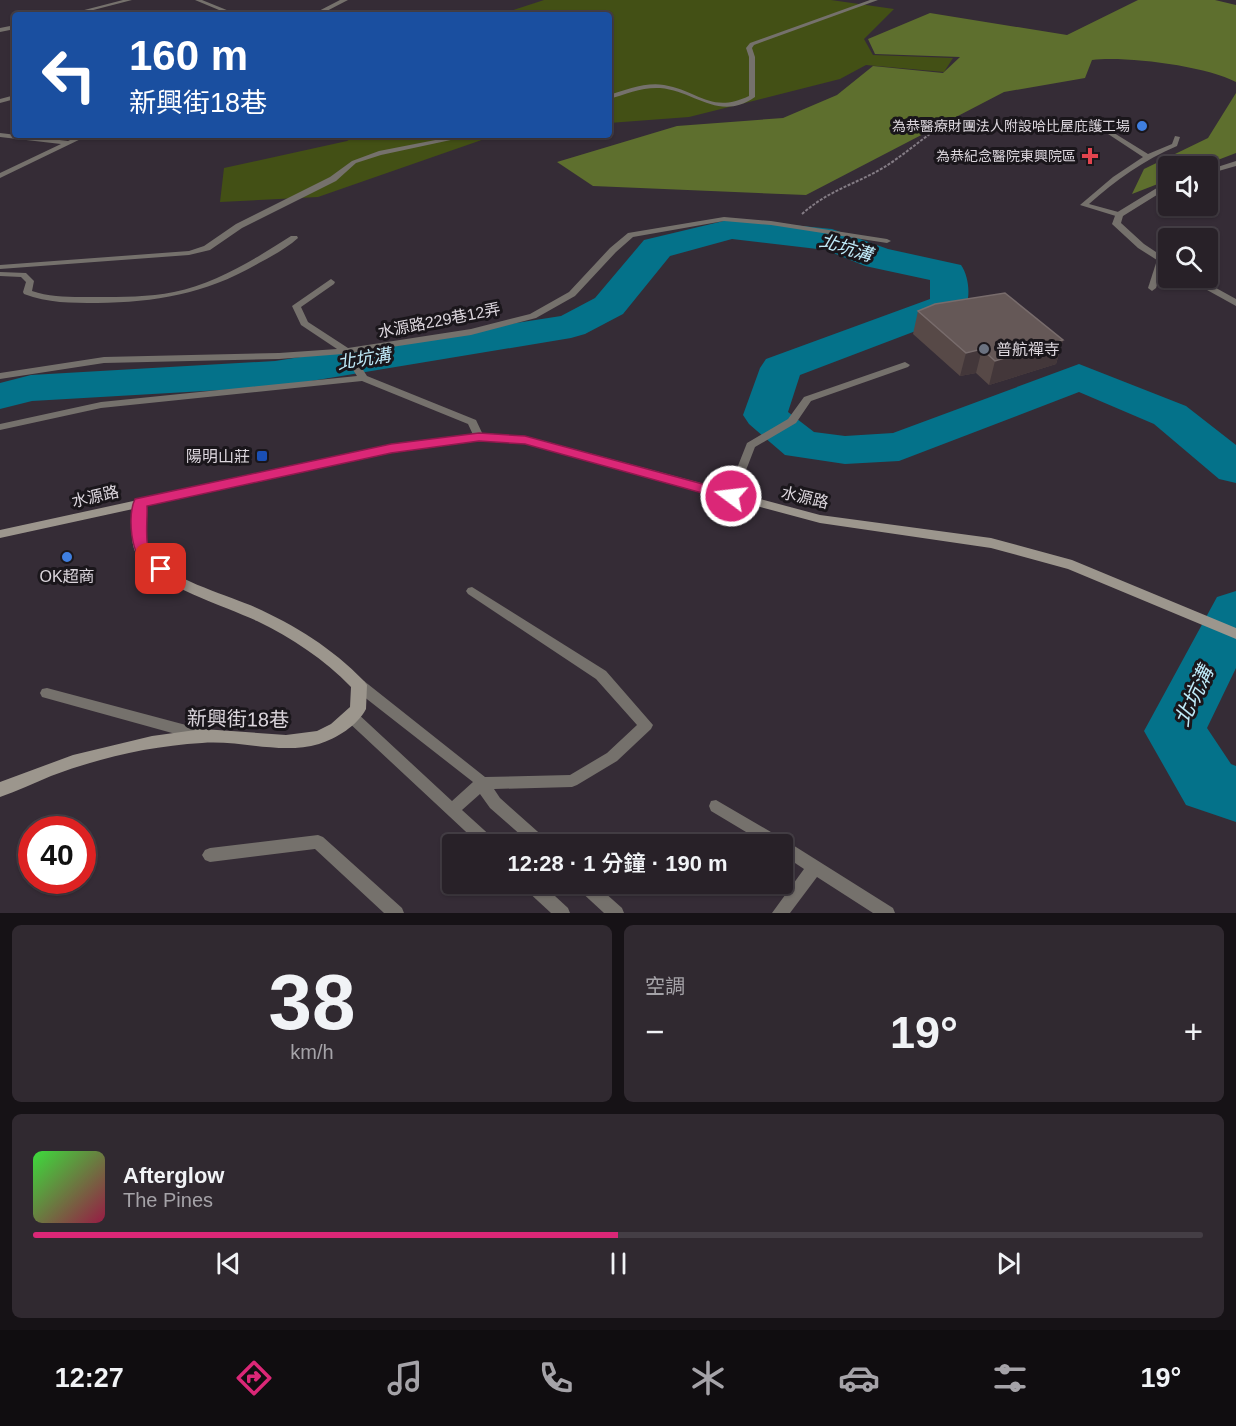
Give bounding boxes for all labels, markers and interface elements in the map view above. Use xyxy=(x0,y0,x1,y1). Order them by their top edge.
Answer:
text: 160 m xyxy=(129,32,248,79)
icon: left xyxy=(30,36,108,114)
text: 新興街18巷 xyxy=(129,88,267,118)
place label: 為恭醫療財團法人附設哈比屋庇護工場 xyxy=(892,118,1130,134)
marker: 為恭醫療財團法人附設哈比屋庇護工場 xyxy=(1135,119,1149,133)
marker: 為恭紀念醫院東興院區 xyxy=(1081,147,1099,165)
place label: 為恭紀念醫院東興院區 xyxy=(936,148,1076,164)
map controls xyxy=(1158,156,1218,288)
button: sound xyxy=(1158,156,1218,216)
button: search xyxy=(1158,228,1218,288)
water label: 北坑溝 xyxy=(817,231,878,266)
street label: 水源路229巷12弄 xyxy=(376,300,502,341)
place label: 普航禪寺 xyxy=(996,341,1060,358)
marker: 普航禪寺 xyxy=(977,342,991,356)
water label: 北坑溝 xyxy=(336,344,395,373)
place label: 陽明山莊 xyxy=(186,448,250,465)
marker: 陽明山莊 xyxy=(255,449,269,463)
position arrow xyxy=(699,464,763,528)
street label: 水源路 xyxy=(70,483,120,510)
street label: 水源路 xyxy=(780,484,830,511)
pin xyxy=(135,543,186,594)
marker: OK超商 xyxy=(60,550,74,564)
icon: arrive xyxy=(144,552,177,585)
place label: OK超商 xyxy=(39,568,95,585)
water label: 北坑溝 xyxy=(1170,660,1219,729)
street label: 新興街18巷 xyxy=(187,707,289,731)
speed limit sign: 40 xyxy=(18,816,96,894)
text: 12:28 · 1 分鐘 · 190 m xyxy=(507,851,728,876)
text: 38 xyxy=(269,958,355,1046)
text: 空調 xyxy=(645,975,685,997)
text: 19° xyxy=(890,1007,958,1058)
text: − xyxy=(645,1013,664,1050)
text: + xyxy=(1184,1013,1203,1050)
text: km/h xyxy=(290,1041,334,1063)
text: Afterglow xyxy=(123,1163,224,1188)
text: The Pines xyxy=(123,1189,213,1211)
icon: previous xyxy=(212,1247,245,1280)
icon: pause xyxy=(602,1247,635,1280)
icon: next xyxy=(992,1247,1025,1280)
icon: directions xyxy=(233,1357,275,1399)
icon: music xyxy=(384,1357,426,1399)
icon: phone xyxy=(535,1357,577,1399)
icon: climate xyxy=(687,1357,729,1399)
icon: car xyxy=(838,1357,880,1399)
icon: filters xyxy=(989,1357,1031,1399)
text: 12:27 xyxy=(55,1363,124,1393)
text: 19° xyxy=(1140,1363,1181,1393)

